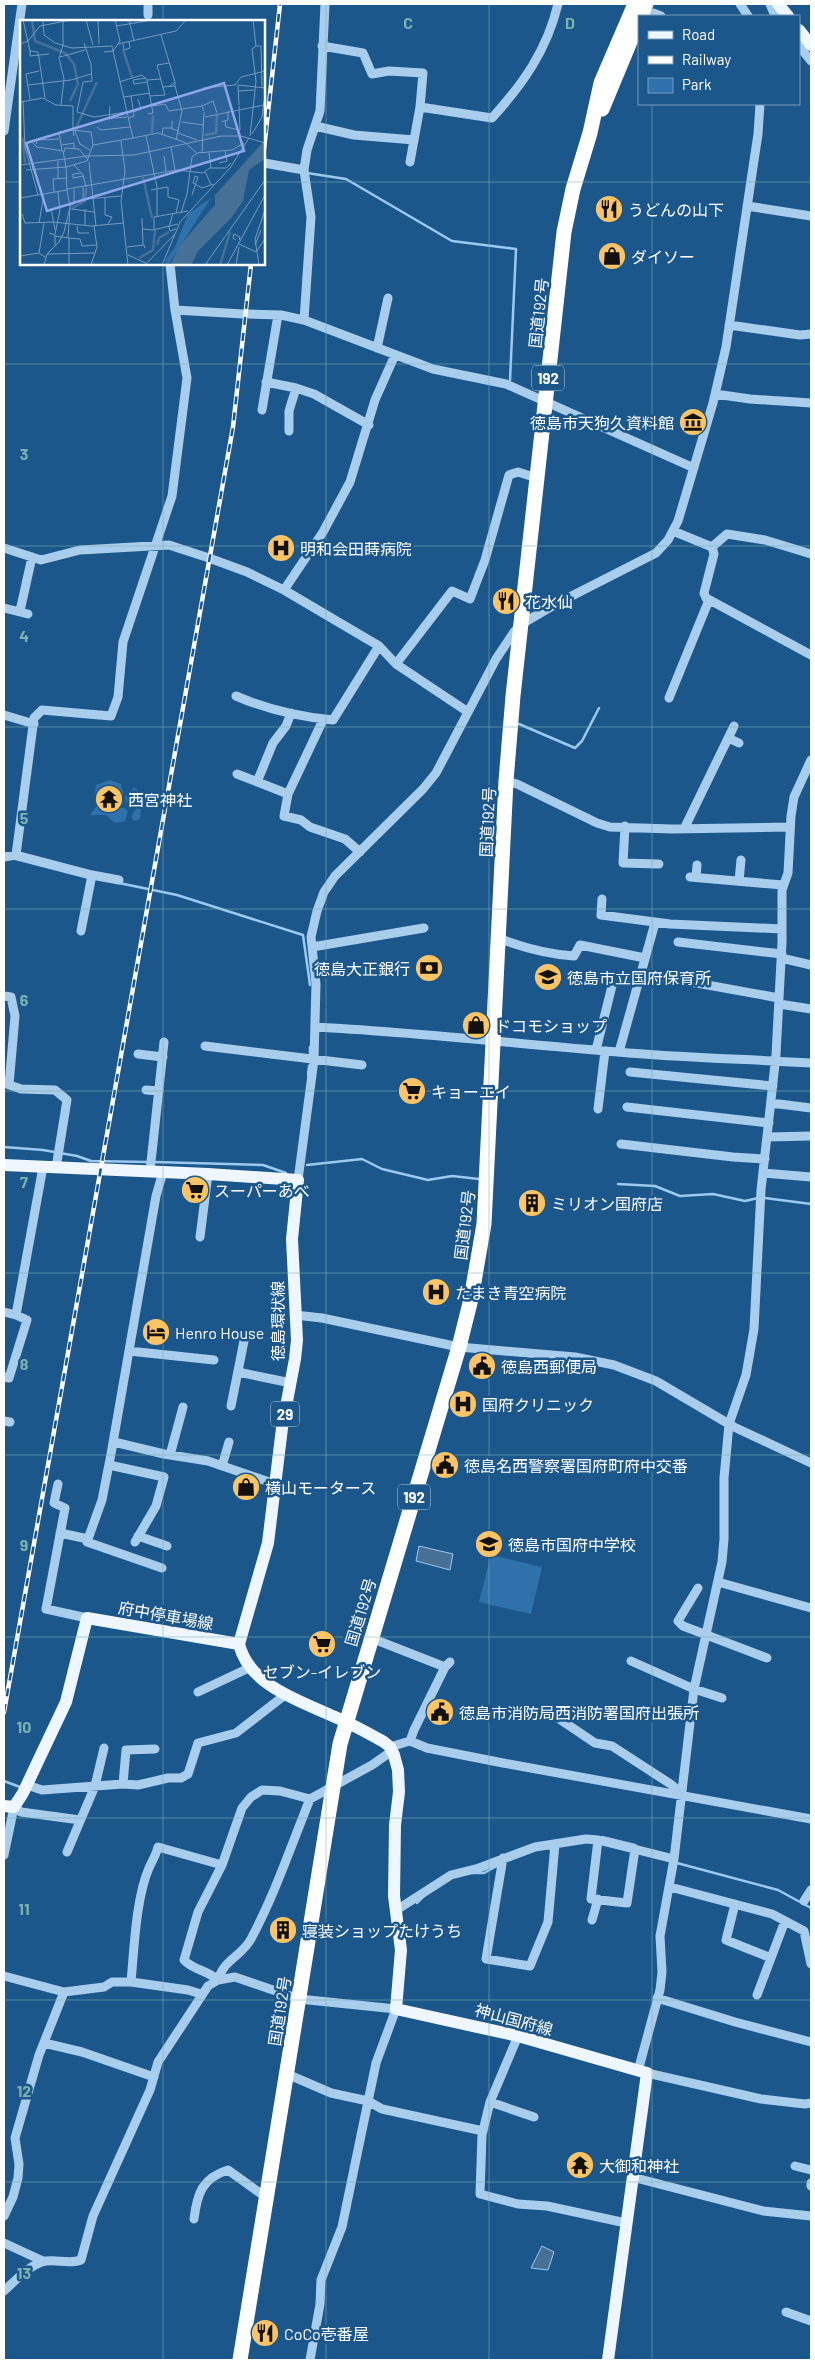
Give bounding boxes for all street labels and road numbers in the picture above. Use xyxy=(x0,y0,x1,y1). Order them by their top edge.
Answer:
street label: 国道192号 xyxy=(525,277,551,349)
road number: 192 xyxy=(532,366,564,390)
street label: 国道192号 xyxy=(476,786,498,858)
street label: 国道192号 xyxy=(450,1189,478,1261)
street label: 徳島環状線 xyxy=(268,1281,287,1361)
road number: 29 xyxy=(271,1402,299,1426)
road number: 192 xyxy=(398,1484,430,1510)
street label: 国道192号 xyxy=(341,1576,379,1648)
street label: 府中停車場線 xyxy=(117,1597,215,1633)
street label: 国道192号 xyxy=(264,1975,294,2047)
street label: 神山国府線 xyxy=(473,1999,555,2039)

